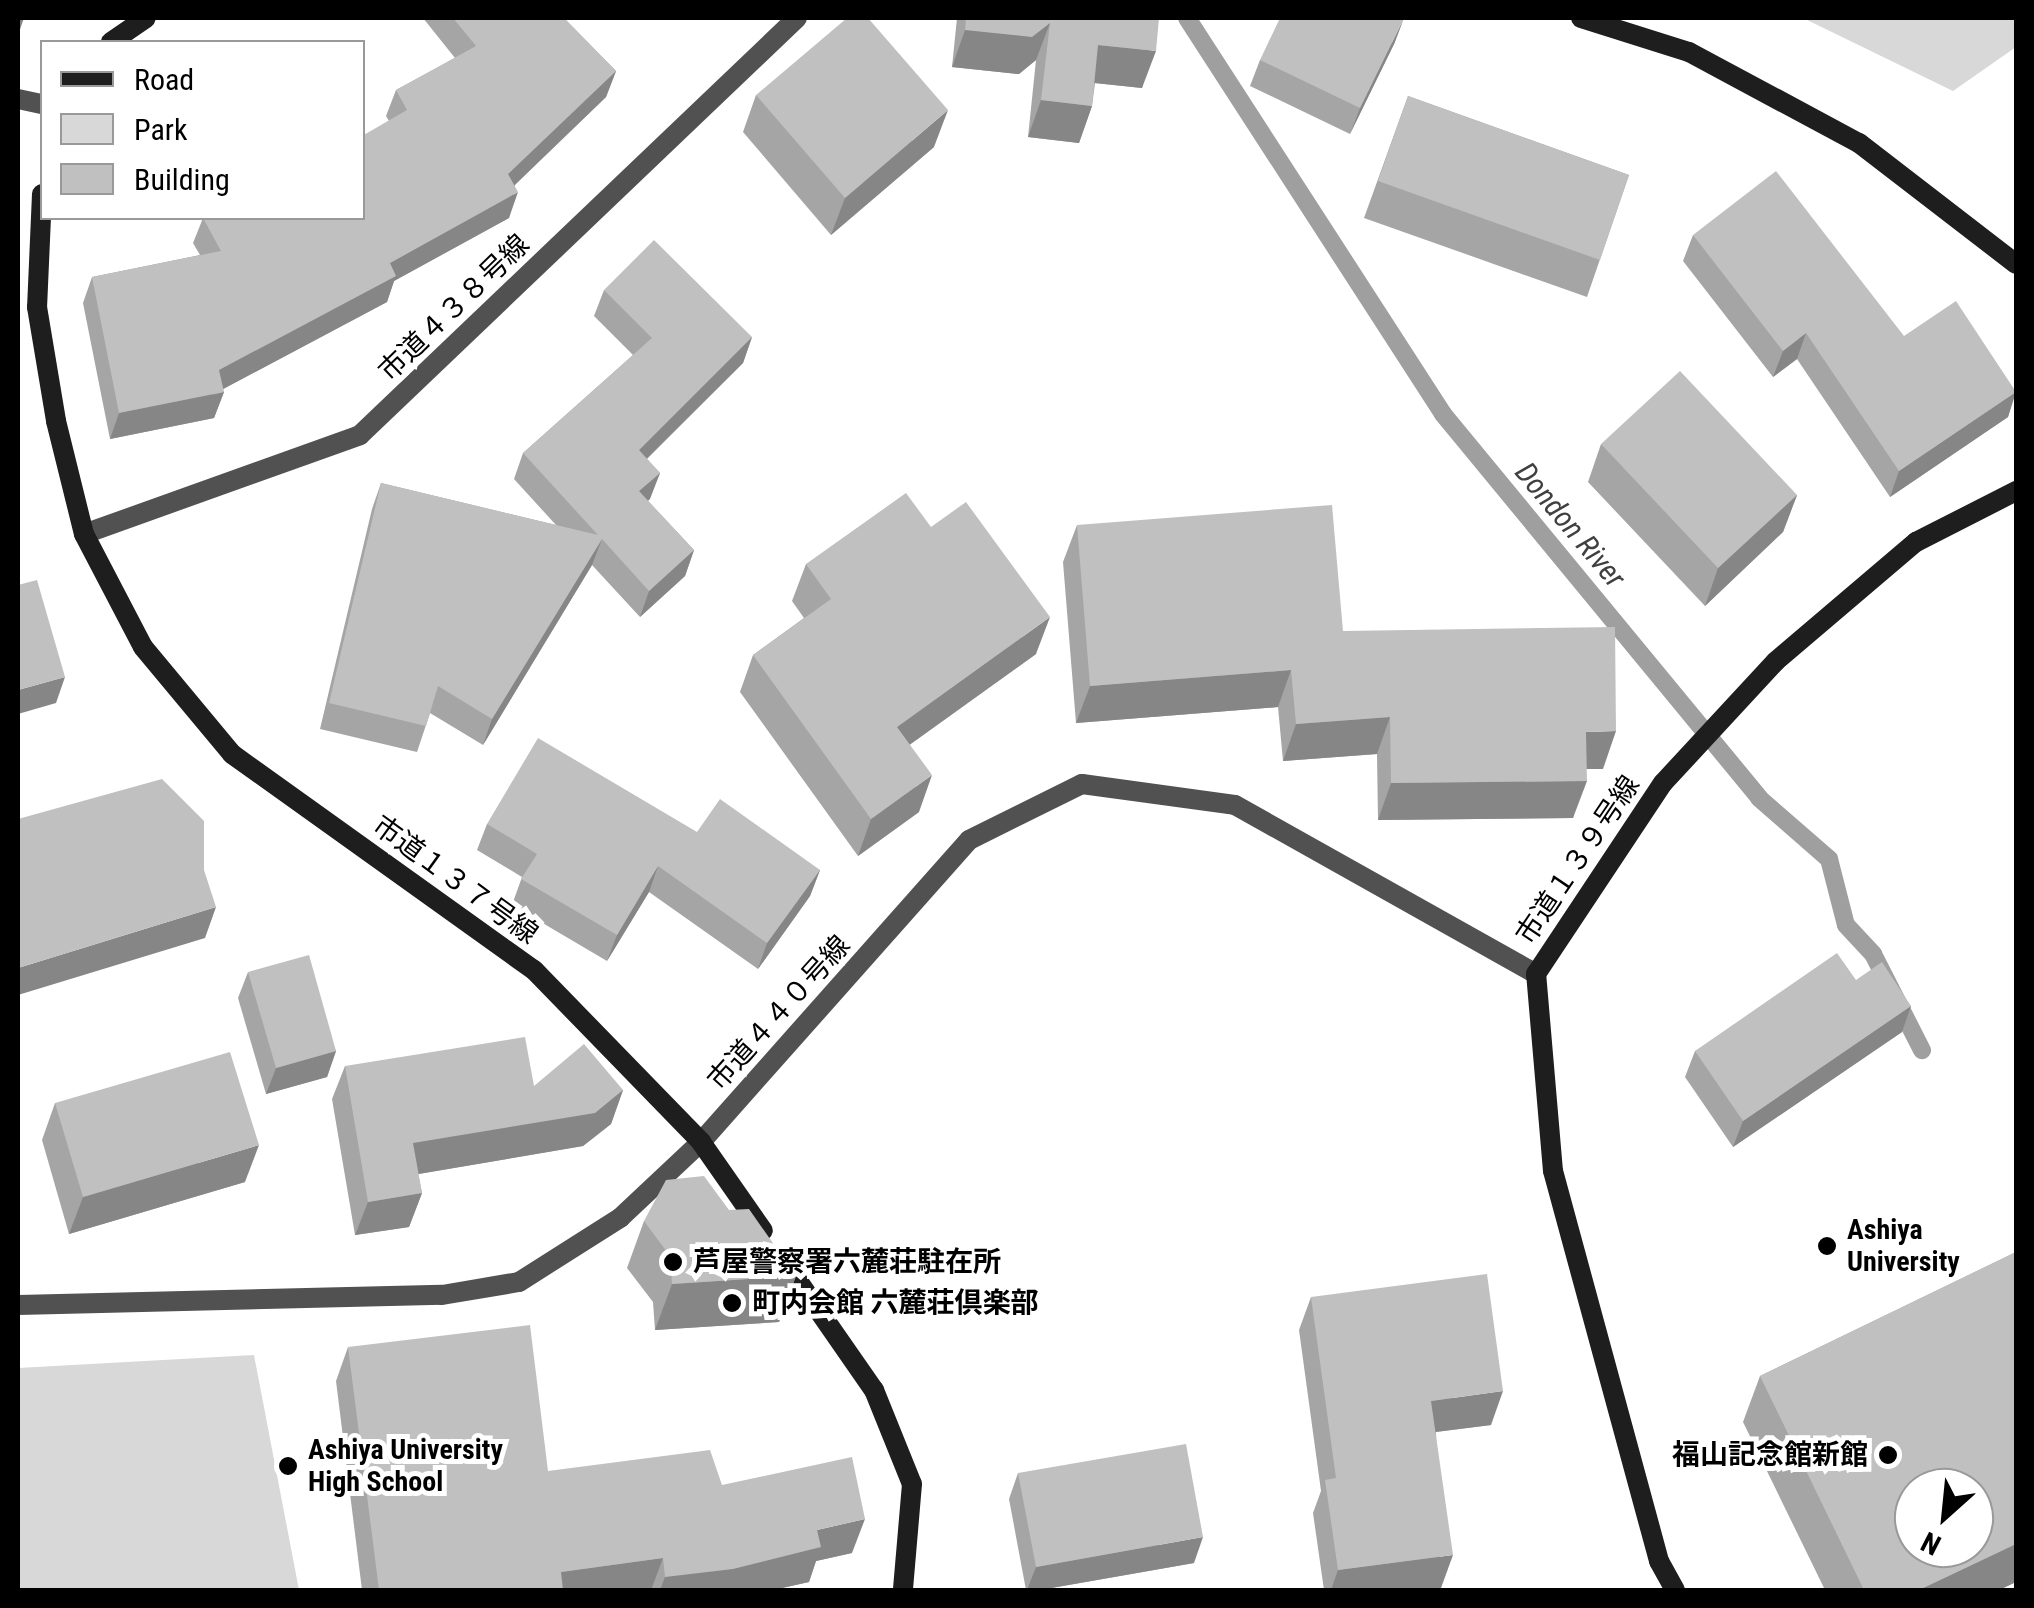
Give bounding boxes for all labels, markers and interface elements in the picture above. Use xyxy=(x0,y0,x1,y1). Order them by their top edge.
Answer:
legend xyxy=(40,40,365,220)
text: Road xyxy=(134,62,194,97)
text: Park xyxy=(134,112,188,147)
text: Building xyxy=(134,162,230,197)
street label: 市道４３８号線 xyxy=(372,228,536,388)
water label: Dondon River xyxy=(1507,455,1633,595)
street label: 市道１３９号線 xyxy=(1509,769,1647,951)
street label: 市道１３７号線 xyxy=(366,809,544,951)
street label: 市道４４０号線 xyxy=(701,929,857,1097)
place label: Ashiya University xyxy=(1847,1213,1960,1279)
marker: Ashiya University xyxy=(1816,1235,1838,1257)
place label: 芦屋警察署六麓荘駐在所 xyxy=(693,1245,1001,1279)
marker: 芦屋警察署六麓荘駐在所 xyxy=(662,1251,684,1273)
place label: 町内会館 六麓荘倶楽部 xyxy=(752,1286,1038,1320)
marker: 町内会館 六麓荘倶楽部 xyxy=(721,1292,743,1314)
place label: Ashiya University High School xyxy=(308,1433,503,1499)
place label: 福山記念館新館 xyxy=(1672,1438,1868,1472)
marker: 福山記念館新館 xyxy=(1877,1444,1899,1466)
marker: Ashiya University High School xyxy=(277,1455,299,1477)
north arrow xyxy=(1894,1468,1994,1568)
text: N xyxy=(1916,1525,1946,1562)

